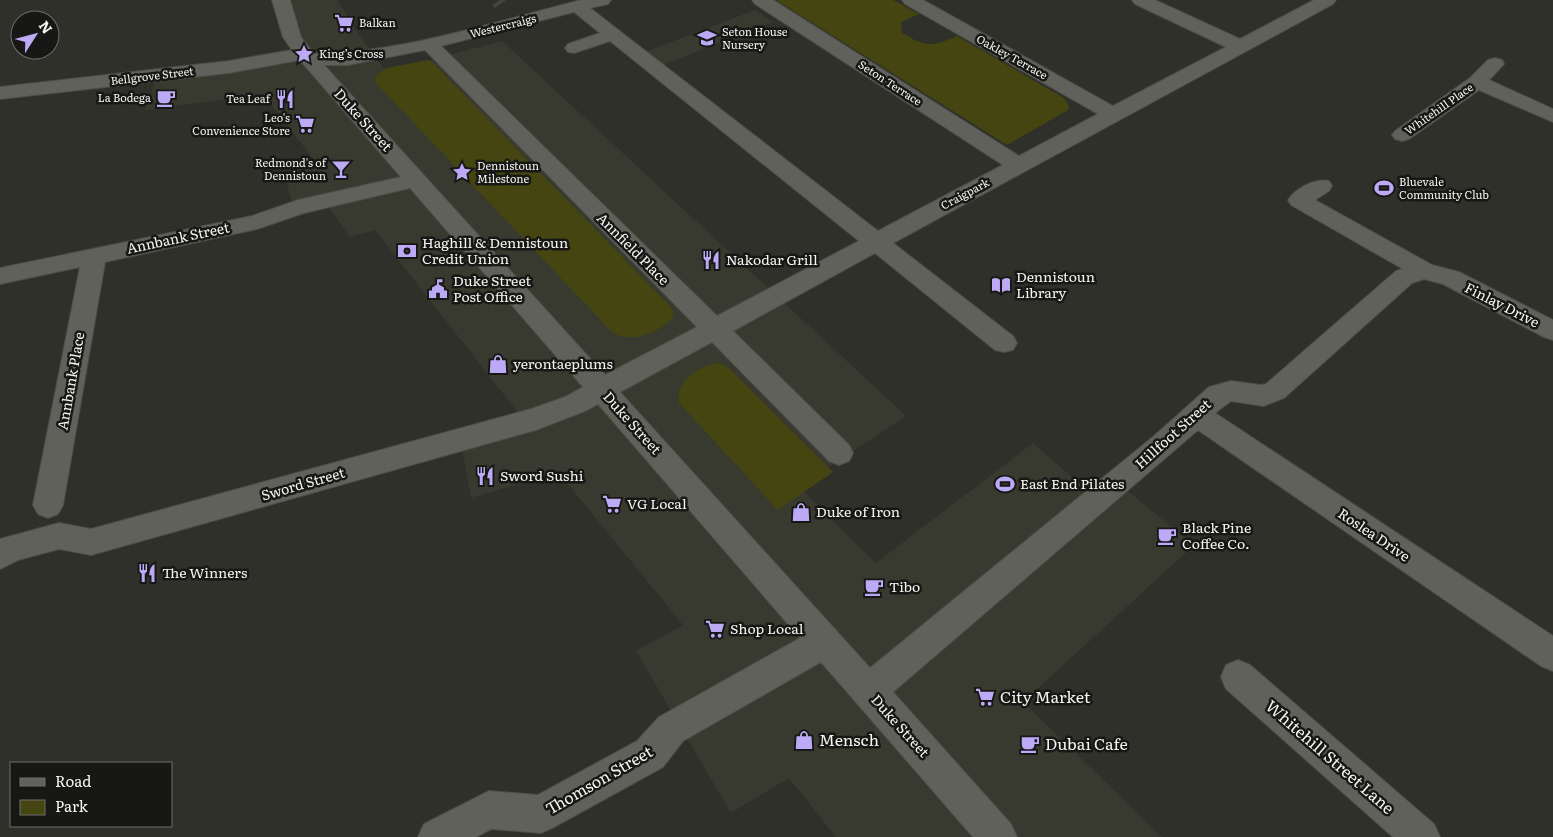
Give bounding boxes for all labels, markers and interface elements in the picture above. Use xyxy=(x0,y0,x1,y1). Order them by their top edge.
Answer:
street label: Westercraigs xyxy=(468,9,538,41)
north arrow xyxy=(10,10,60,60)
supermarket icon: Balkan xyxy=(333,12,355,34)
place label: Balkan xyxy=(359,14,396,30)
text: N xyxy=(35,16,58,38)
place label: Seton House Nursery xyxy=(722,23,788,52)
school or university icon: Seton House Nursery xyxy=(696,27,718,49)
street label: Oakley Terrace xyxy=(974,30,1051,82)
place icon: King’s Cross xyxy=(293,43,315,65)
place label: King’s Cross xyxy=(319,45,383,61)
street label: Seton Terrace xyxy=(856,56,926,109)
street label: Bellgrove Street xyxy=(110,62,195,88)
street label: Whitehill Place xyxy=(1401,78,1476,138)
street label: Duke Street xyxy=(330,84,398,155)
cafe icon: La Bodega xyxy=(155,87,177,109)
restaurant icon: Tea Leaf xyxy=(274,88,296,110)
place label: La Bodega xyxy=(98,89,151,105)
place label: Tea Leaf xyxy=(226,90,271,106)
place label: Leo's Convenience Store xyxy=(192,109,290,138)
supermarket icon: Leo's Convenience Store xyxy=(294,113,316,135)
place label: Redmond's of Dennistoun xyxy=(255,154,327,183)
place label: Dennistoun Milestone xyxy=(477,157,539,186)
bar icon: Redmond's of Dennistoun xyxy=(330,158,352,180)
place icon: Dennistoun Milestone xyxy=(451,161,473,183)
street label: Craigpark xyxy=(937,173,992,213)
place label: Bluevale Community Club xyxy=(1399,173,1489,202)
sports icon: Bluevale Community Club xyxy=(1373,177,1395,199)
street label: Annfield Place xyxy=(593,208,674,289)
street label: Annbank Street xyxy=(125,216,231,258)
place label: Haghill & Dennistoun Credit Union xyxy=(422,232,568,268)
bank icon: Haghill & Dennistoun Credit Union xyxy=(396,240,418,262)
restaurant icon: Nakodar Grill xyxy=(700,249,722,271)
place label: Nakodar Grill xyxy=(726,249,818,269)
place label: Dennistoun Library xyxy=(1016,266,1095,302)
place label: Duke Street Post Office xyxy=(453,270,531,306)
library icon: Dennistoun Library xyxy=(990,274,1012,296)
street label: Finlay Drive xyxy=(1462,277,1543,332)
public building icon: Duke Street Post Office xyxy=(427,278,449,300)
street label: Annbank Place xyxy=(52,330,88,431)
shop icon: yerontaeplums xyxy=(487,353,509,375)
place label: yerontaeplums xyxy=(513,353,613,373)
street label: Duke Street xyxy=(599,387,667,458)
street label: Hillfoot Street xyxy=(1130,394,1215,473)
street label: Sword Street xyxy=(259,461,347,505)
restaurant icon: Sword Sushi xyxy=(474,465,496,487)
place label: Sword Sushi xyxy=(500,465,584,485)
sports icon: East End Pilates xyxy=(994,473,1016,495)
place label: East End Pilates xyxy=(1020,473,1124,493)
supermarket icon: VG Local xyxy=(601,493,623,515)
place label: VG Local xyxy=(627,493,687,513)
shop icon: Duke of Iron xyxy=(790,501,812,523)
place label: Duke of Iron xyxy=(816,501,900,521)
street label: Roslea Drive xyxy=(1335,503,1415,566)
place label: Black Pine Coffee Co. xyxy=(1182,517,1251,553)
cafe icon: Black Pine Coffee Co. xyxy=(1156,525,1178,547)
restaurant icon: The Winners xyxy=(136,562,158,584)
place label: The Winners xyxy=(162,562,247,582)
cafe icon: Tibo xyxy=(863,576,885,598)
place label: Tibo xyxy=(889,576,920,596)
supermarket icon: Shop Local xyxy=(704,618,726,640)
place label: Shop Local xyxy=(730,618,804,638)
place label: City Market xyxy=(1000,684,1091,708)
supermarket icon: City Market xyxy=(974,686,996,708)
street label: Duke Street xyxy=(867,690,935,761)
street label: Whitehill Street Lane xyxy=(1261,694,1400,819)
place label: Mensch xyxy=(819,727,879,751)
shop icon: Mensch xyxy=(793,729,815,751)
place label: Dubai Cafe xyxy=(1045,731,1128,755)
cafe icon: Dubai Cafe xyxy=(1019,733,1041,755)
street label: Thomson Street xyxy=(540,738,657,820)
legend xyxy=(10,762,172,827)
text: Road xyxy=(55,769,91,792)
text: Park xyxy=(55,794,89,817)

